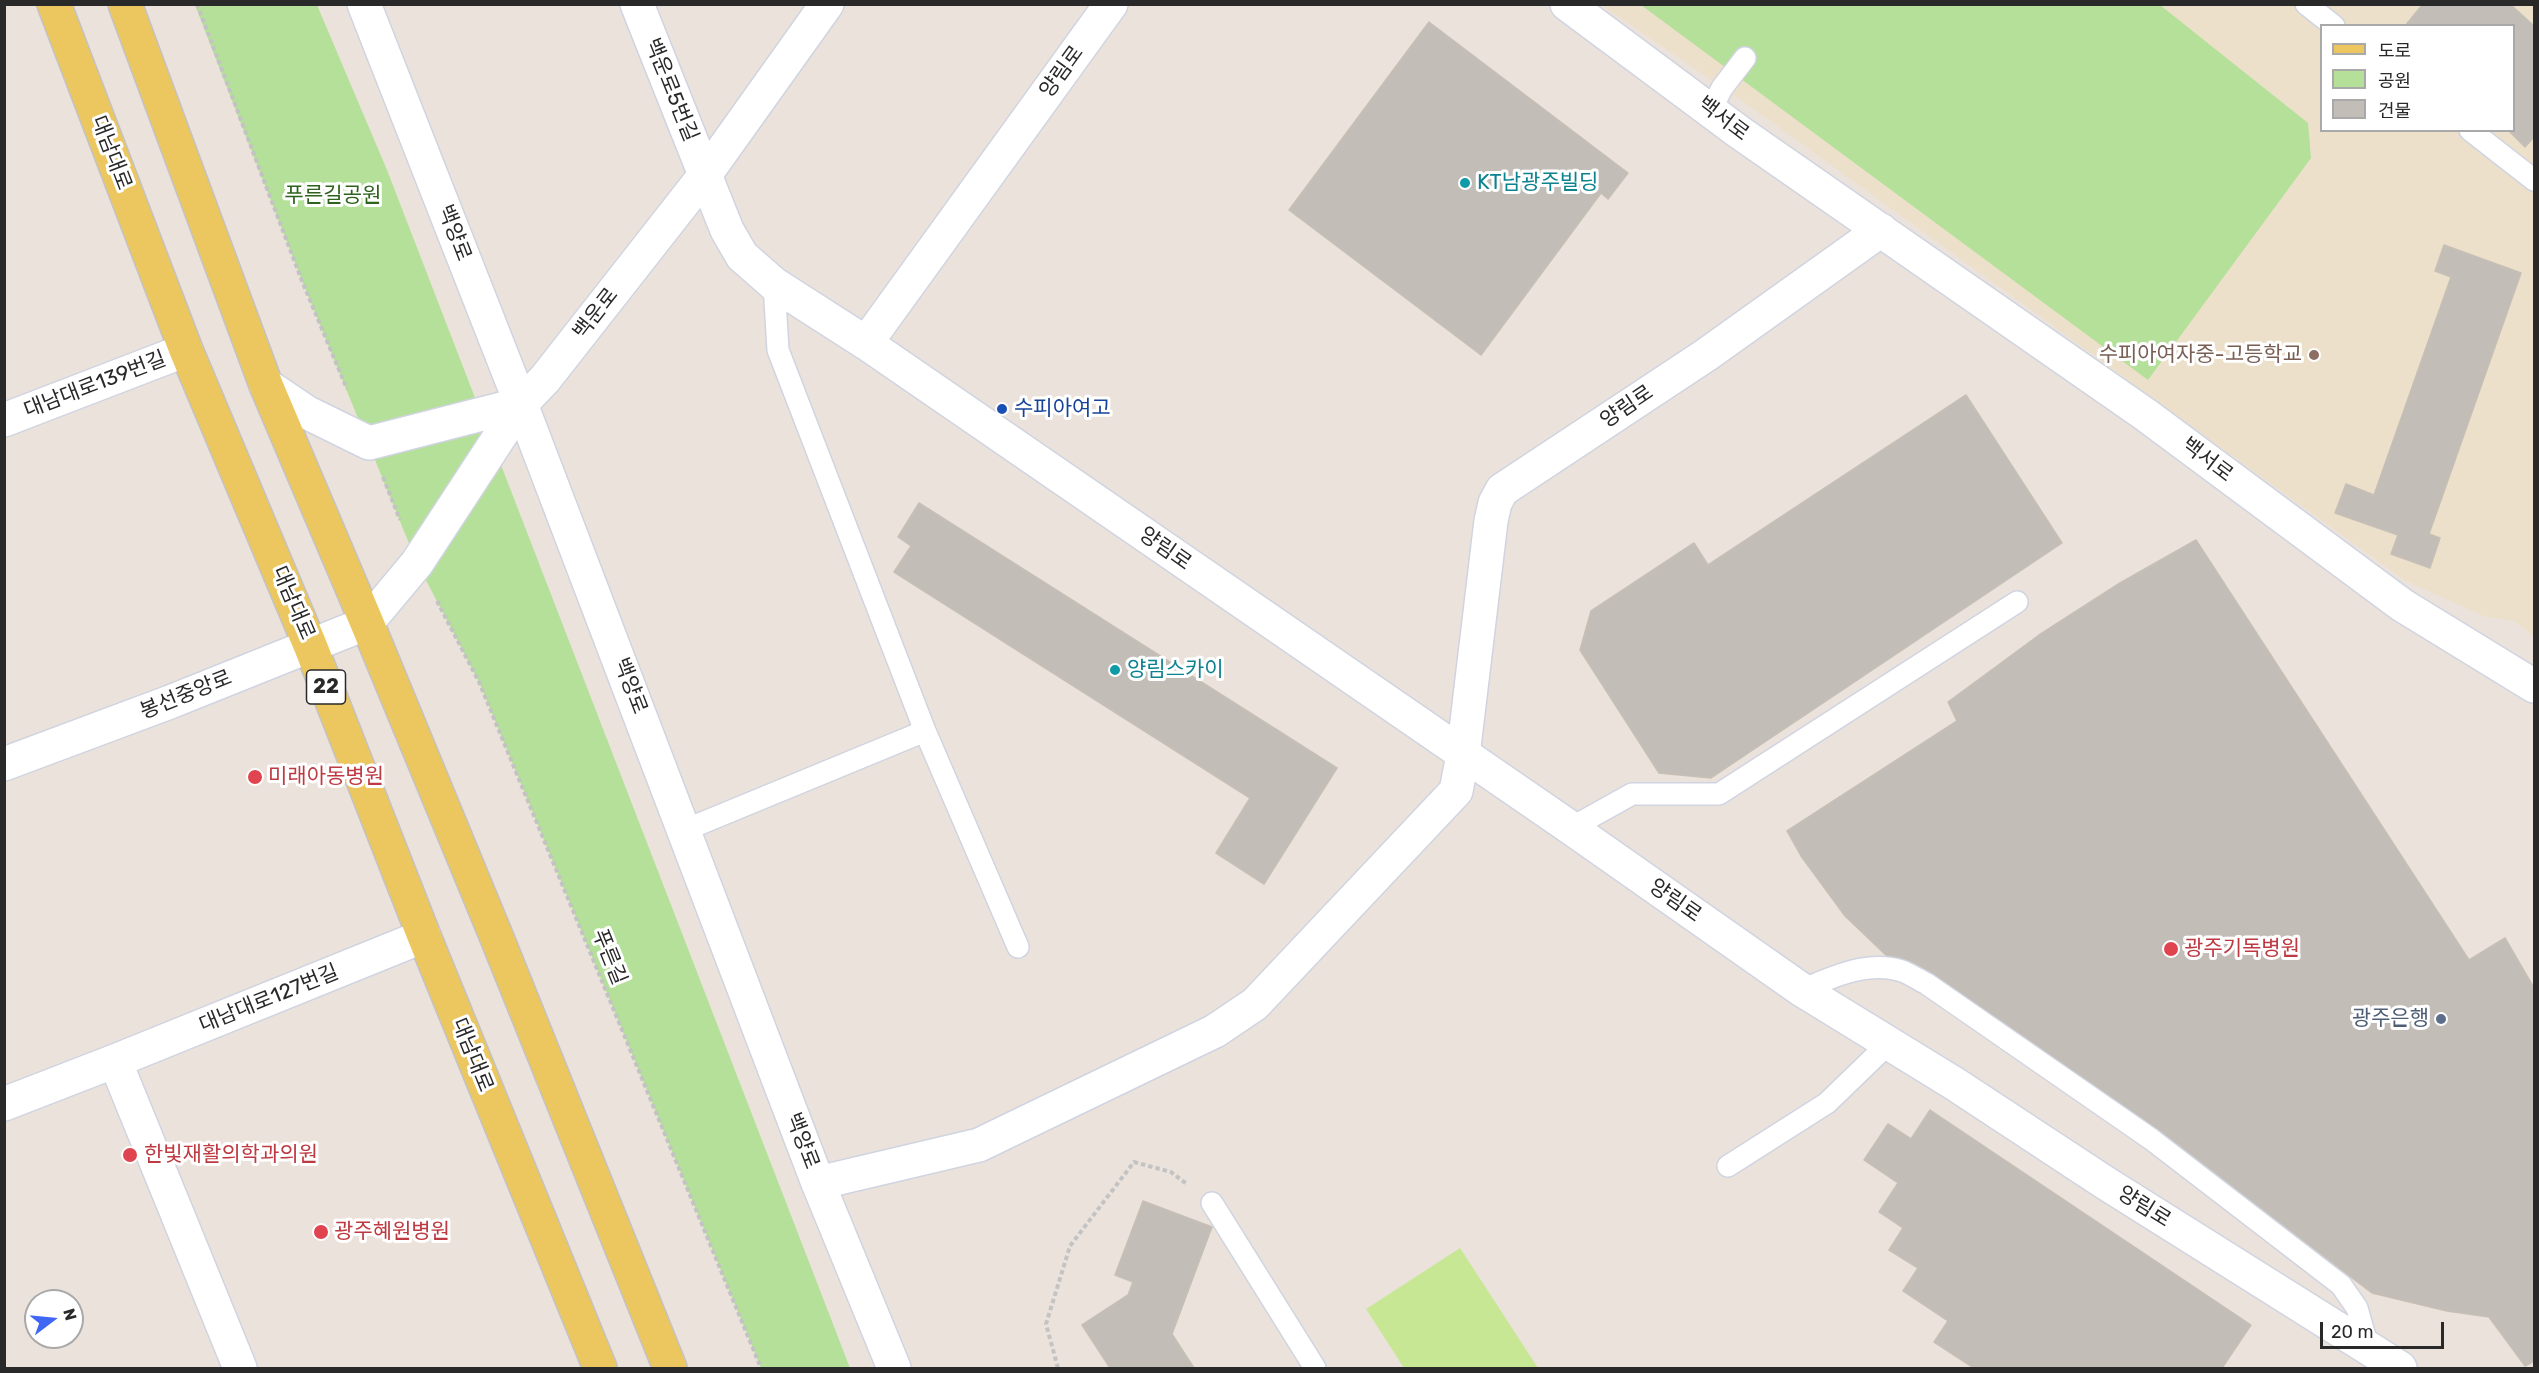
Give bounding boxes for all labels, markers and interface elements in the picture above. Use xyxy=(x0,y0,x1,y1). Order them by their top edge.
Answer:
legend xyxy=(2320,24,2515,132)
street label: 백운로5번길 xyxy=(639,35,703,145)
text: 도로 xyxy=(2378,40,2411,62)
street label: 양림로 xyxy=(1035,41,1089,103)
text: 공원 xyxy=(2378,70,2411,92)
street label: 백서로 xyxy=(1692,91,1754,147)
text: 건물 xyxy=(2378,100,2411,122)
street label: 대남대로 xyxy=(85,112,137,194)
place label: KT남광주빌딩 xyxy=(1477,170,1598,196)
marker: KT남광주빌딩 xyxy=(1458,176,1472,190)
park label: 푸른길공원 xyxy=(285,183,381,209)
street label: 백양로 xyxy=(432,201,476,265)
street label: 백운로 xyxy=(568,283,624,345)
place label: 수피아여자중-고등학교 xyxy=(2099,342,2302,368)
street label: 대남대로139번길 xyxy=(20,346,170,424)
marker: 수피아여자중-고등학교 xyxy=(2307,348,2321,362)
street label: 양림로 xyxy=(1596,380,1658,434)
place label: 수피아여고 xyxy=(1014,396,1111,422)
marker: 수피아여고 xyxy=(995,402,1009,416)
street label: 백서로 xyxy=(2176,432,2238,488)
street label: 양림로 xyxy=(1134,522,1196,576)
street label: 대남대로 xyxy=(266,563,320,643)
street label: 백양로 xyxy=(608,654,652,718)
place label: 양림스카이 xyxy=(1127,657,1224,683)
marker: 양림스카이 xyxy=(1108,663,1122,677)
street label: 봉선중앙로 xyxy=(136,665,236,725)
road number: 22 xyxy=(306,670,346,704)
place label: 미래아동병원 xyxy=(268,764,384,790)
marker: 미래아동병원 xyxy=(246,768,264,786)
street label: 양림로 xyxy=(1644,874,1706,928)
street label: 푸른길 xyxy=(586,925,632,989)
place label: 광주기독병원 xyxy=(2184,936,2300,962)
marker: 광주기독병원 xyxy=(2162,940,2180,958)
street label: 대남대로127번길 xyxy=(196,960,342,1038)
place label: 광주은행 xyxy=(2352,1006,2429,1032)
marker: 광주은행 xyxy=(2434,1012,2448,1026)
street label: 대남대로 xyxy=(446,1014,498,1096)
street label: 백양로 xyxy=(780,1109,824,1173)
place label: 한빛재활의학과의원 xyxy=(144,1142,318,1168)
marker: 한빛재활의학과의원 xyxy=(121,1146,139,1164)
street label: 양림로 xyxy=(2113,1181,2175,1233)
place label: 광주혜원병원 xyxy=(334,1219,450,1245)
marker: 광주혜원병원 xyxy=(312,1223,330,1241)
north arrow xyxy=(24,1289,84,1349)
text: N xyxy=(59,1306,81,1323)
scale bar xyxy=(2323,1310,2448,1348)
text: 20 m xyxy=(2331,1321,2373,1343)

